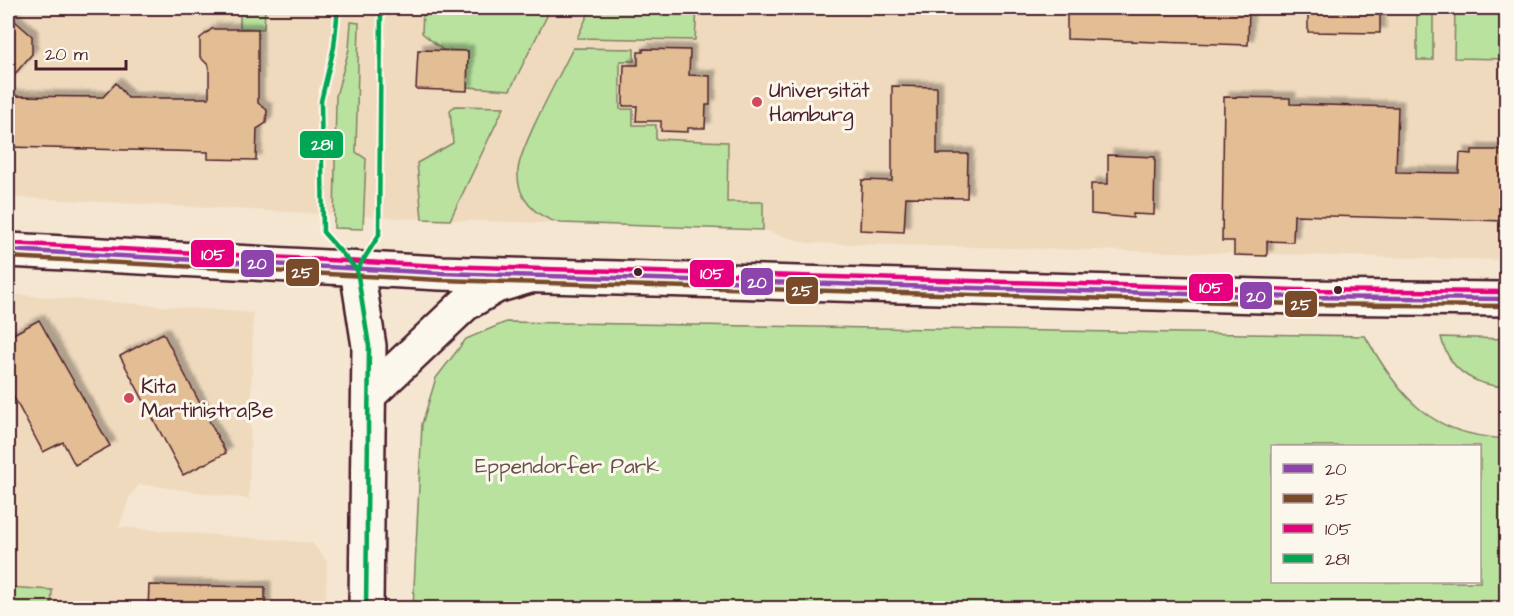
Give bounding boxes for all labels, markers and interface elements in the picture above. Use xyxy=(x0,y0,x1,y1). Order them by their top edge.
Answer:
scale bar xyxy=(36,33,126,71)
text: 20 m xyxy=(45,42,88,67)
place label: Universität Hamburg xyxy=(769,76,870,131)
marker: Universität Hamburg xyxy=(750,95,764,109)
line badge: 281 xyxy=(299,130,344,159)
text: 281 xyxy=(310,134,334,156)
line badge: 105 xyxy=(190,239,235,268)
text: 105 xyxy=(201,244,225,266)
line badge: 20 xyxy=(240,249,275,278)
text: 20 xyxy=(246,253,267,275)
line badge: 25 xyxy=(285,258,320,287)
line badge: 105 xyxy=(689,259,735,288)
text: 25 xyxy=(291,262,313,284)
text: 105 xyxy=(700,263,724,285)
unlabelled marker xyxy=(632,266,644,278)
line badge: 20 xyxy=(740,267,774,296)
text: 20 xyxy=(746,272,767,294)
line badge: 105 xyxy=(1188,273,1234,302)
line badge: 25 xyxy=(785,276,819,305)
text: 105 xyxy=(1199,277,1223,299)
text: 25 xyxy=(791,280,813,302)
line badge: 20 xyxy=(1239,281,1273,310)
unlabelled marker xyxy=(1332,284,1344,296)
text: 20 xyxy=(1245,286,1266,308)
line badge: 25 xyxy=(1284,290,1318,318)
text: 25 xyxy=(1290,294,1312,316)
place label: Kita Martinistraße xyxy=(141,372,274,425)
marker: Kita Martinistraße xyxy=(122,391,136,405)
legend xyxy=(1271,445,1481,583)
park label: Eppendorfer Park xyxy=(475,452,659,482)
text: 20 xyxy=(1325,457,1347,482)
text: 25 xyxy=(1325,487,1348,512)
text: 105 xyxy=(1325,517,1352,542)
text: 281 xyxy=(1325,547,1349,572)

